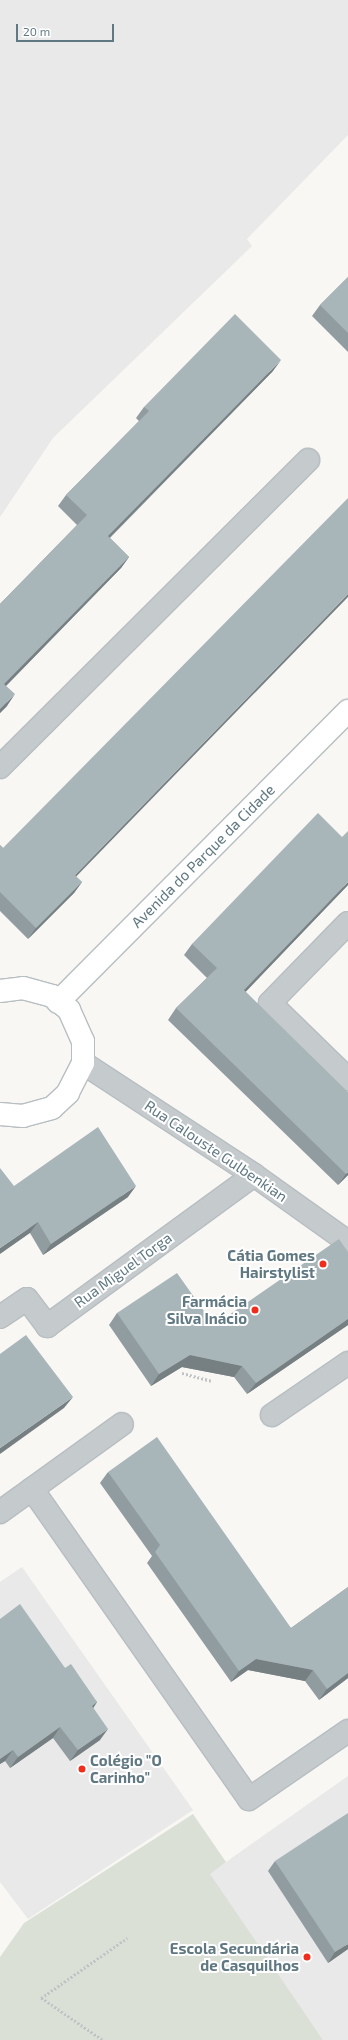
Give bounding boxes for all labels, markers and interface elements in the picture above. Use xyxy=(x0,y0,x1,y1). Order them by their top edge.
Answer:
scale bar xyxy=(18,16,116,42)
text: 20 m xyxy=(23,24,50,38)
street label: Avenida do Parque da Cidade xyxy=(128,781,278,931)
street label: Rua Calouste Gulbenkian xyxy=(141,1096,291,1206)
street label: Rua Miguel Torga xyxy=(70,1228,176,1312)
place label: Cátia Gomes Hairstylist xyxy=(227,1246,315,1281)
marker: Cátia Gomes Hairstylist xyxy=(318,1259,328,1269)
place label: Farmácia Silva Inácio xyxy=(167,1292,247,1327)
marker: Farmácia Silva Inácio xyxy=(250,1305,260,1315)
place label: Colégio "O Carinho" xyxy=(90,1751,162,1786)
marker: Colégio "O Carinho" xyxy=(77,1764,87,1774)
place label: Escola Secundária de Casquilhos xyxy=(170,1939,299,1974)
marker: Escola Secundária de Casquilhos xyxy=(302,1952,312,1962)

